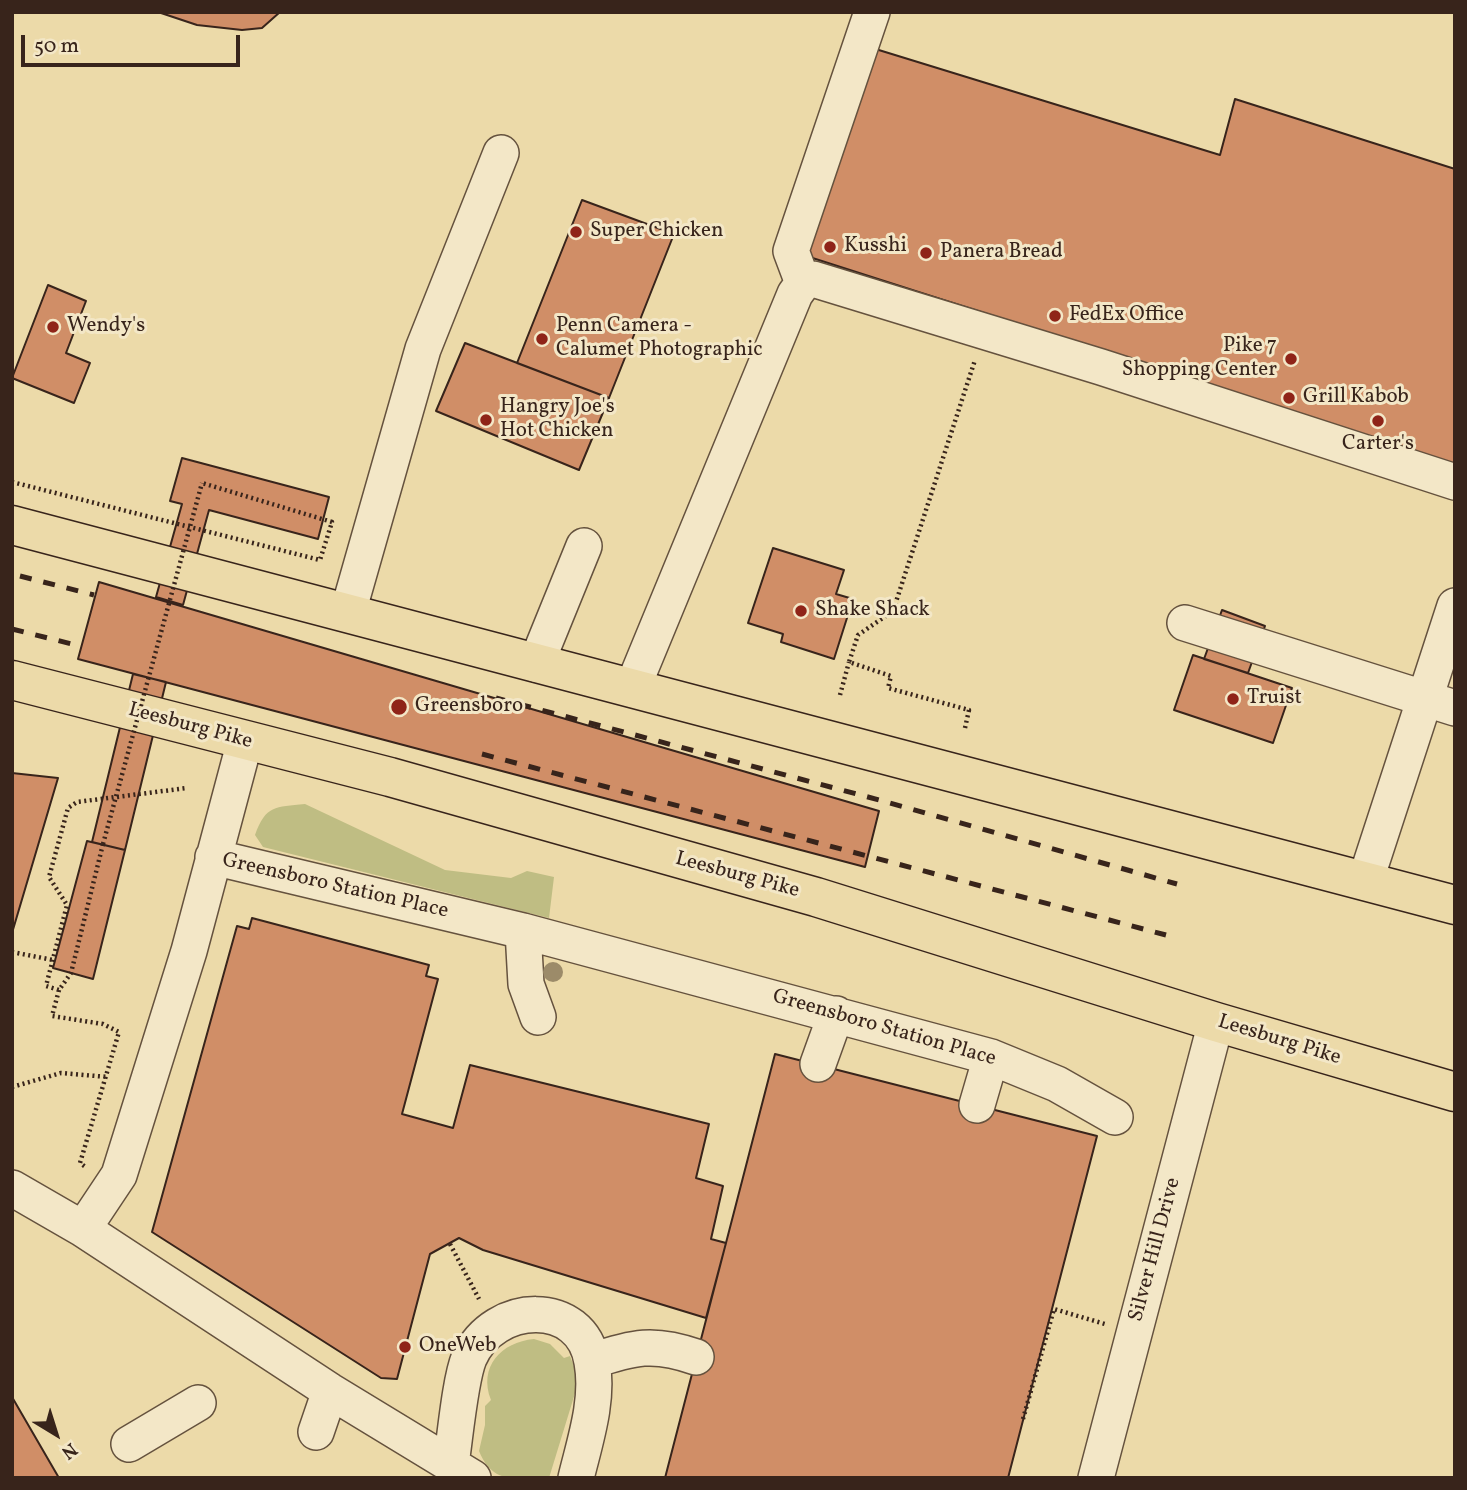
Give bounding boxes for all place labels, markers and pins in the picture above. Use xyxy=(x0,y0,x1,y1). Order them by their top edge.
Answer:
place label: Super Chicken xyxy=(590,219,723,245)
marker: Super Chicken xyxy=(568,224,584,240)
place label: Kusshi xyxy=(844,234,907,260)
marker: Kusshi xyxy=(822,239,838,255)
place label: Panera Bread xyxy=(940,240,1063,266)
marker: Panera Bread xyxy=(918,245,934,261)
place label: FedEx Office xyxy=(1069,303,1184,329)
marker: FedEx Office xyxy=(1047,308,1063,324)
place label: Wendy's xyxy=(67,314,145,340)
place label: Penn Camera - Calumet Photographic xyxy=(556,314,763,364)
marker: Wendy's xyxy=(45,319,61,335)
marker: Penn Camera - Calumet Photographic xyxy=(534,331,550,347)
place label: Pike 7 Shopping Center xyxy=(1122,334,1277,384)
marker: Pike 7 Shopping Center xyxy=(1283,351,1299,367)
place label: Grill Kabob xyxy=(1303,385,1409,411)
marker: Grill Kabob xyxy=(1281,390,1297,406)
place label: Hangry Joe's Hot Chicken xyxy=(500,395,615,445)
marker: Hangry Joe's Hot Chicken xyxy=(478,412,494,428)
marker: Carter's xyxy=(1370,413,1386,429)
place label: Carter's xyxy=(1342,432,1414,458)
place label: Shake Shack xyxy=(815,598,930,624)
marker: Shake Shack xyxy=(793,603,809,619)
place label: Truist xyxy=(1247,686,1302,712)
marker: Truist xyxy=(1225,691,1241,707)
place label: Greensboro xyxy=(415,694,523,720)
marker: Greensboro xyxy=(389,697,409,717)
place label: OneWeb xyxy=(419,1334,496,1360)
marker: OneWeb xyxy=(397,1339,413,1355)

